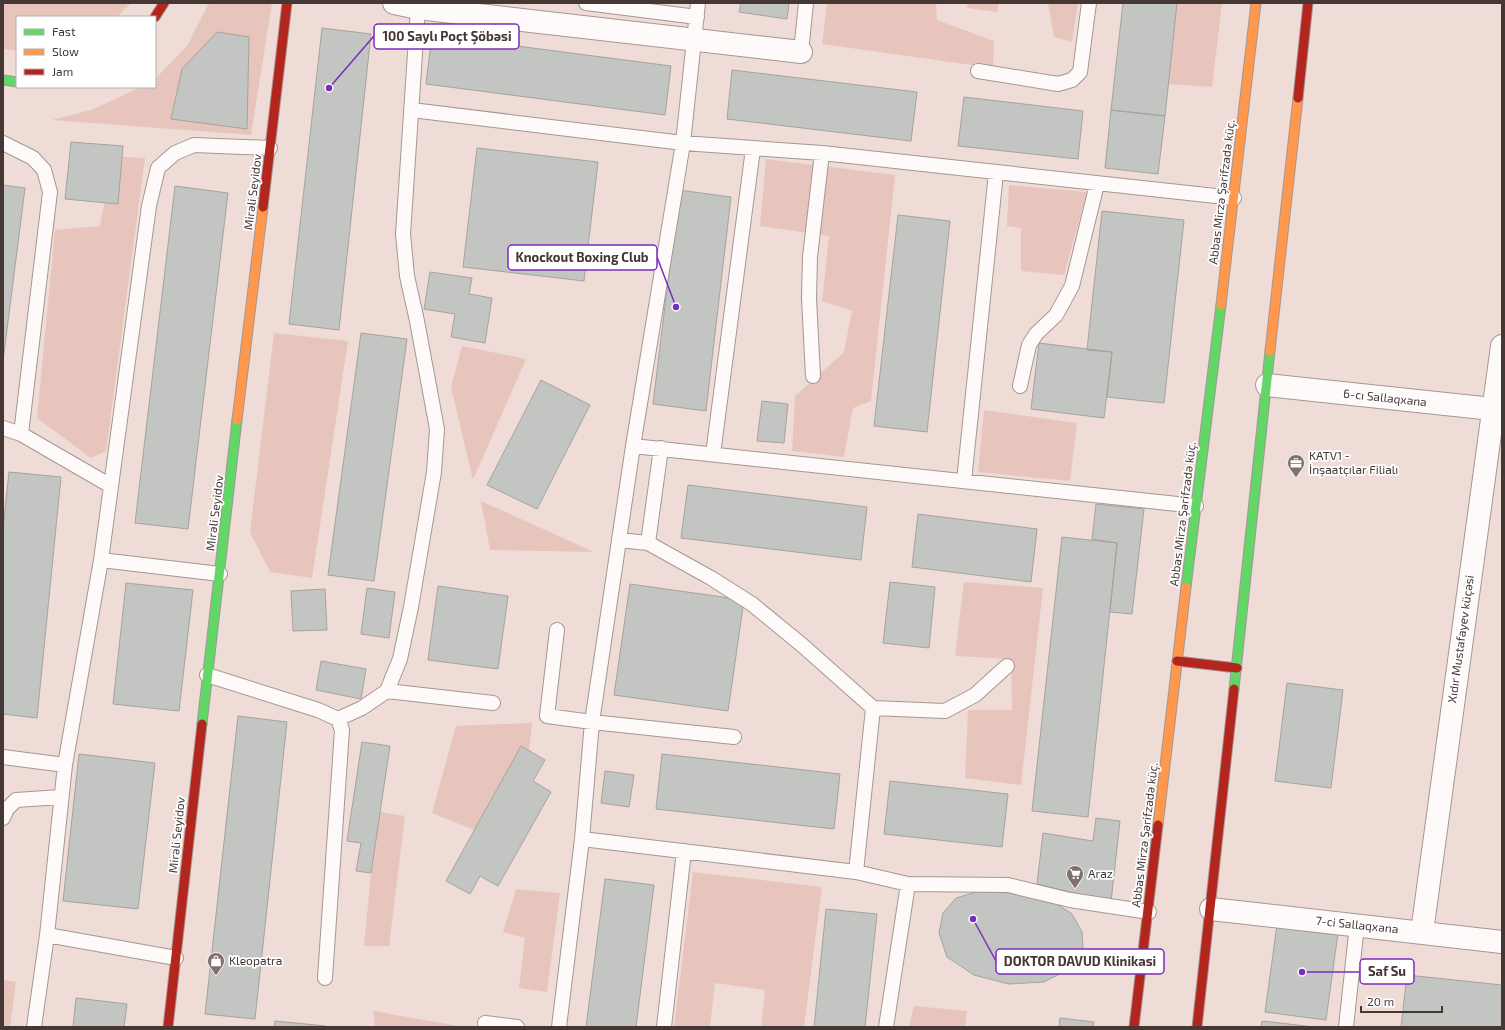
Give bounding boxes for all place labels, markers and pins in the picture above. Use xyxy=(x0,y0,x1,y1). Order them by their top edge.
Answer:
callout: 100 Saylı Poçt Şöbəsi xyxy=(374,24,519,49)
callout: Knockout Boxing Club xyxy=(508,245,657,270)
place label: KATV1 - İnşaatçılar Filialı xyxy=(1309,448,1398,477)
office icon: KATV1 - İnşaatçılar Filialı xyxy=(1286,453,1306,478)
supermarket icon: Araz xyxy=(1065,864,1085,889)
place label: Araz xyxy=(1088,866,1113,880)
callout: DOKTOR DAVUD Klinikasi xyxy=(996,949,1164,974)
shop icon: Kleopatra xyxy=(206,951,226,976)
place label: Kleopatra xyxy=(229,953,282,967)
callout: Saf Su xyxy=(1360,959,1414,984)

